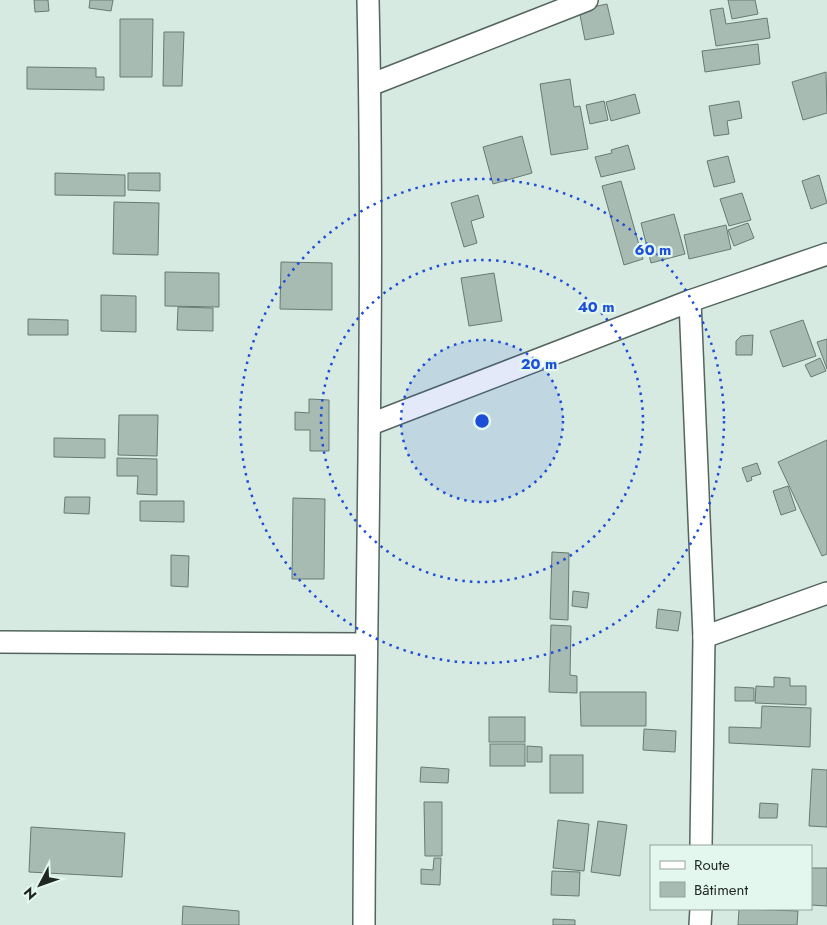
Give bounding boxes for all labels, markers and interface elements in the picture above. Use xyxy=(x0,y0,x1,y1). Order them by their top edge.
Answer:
text: 60 m xyxy=(635,239,671,261)
text: 40 m xyxy=(577,296,615,318)
text: 20 m xyxy=(521,353,557,375)
centre of rings xyxy=(473,412,491,430)
legend xyxy=(650,845,812,910)
text: Route xyxy=(694,854,730,876)
north arrow xyxy=(15,860,65,910)
text: Bâtiment xyxy=(694,879,748,901)
text: N xyxy=(19,883,41,904)

